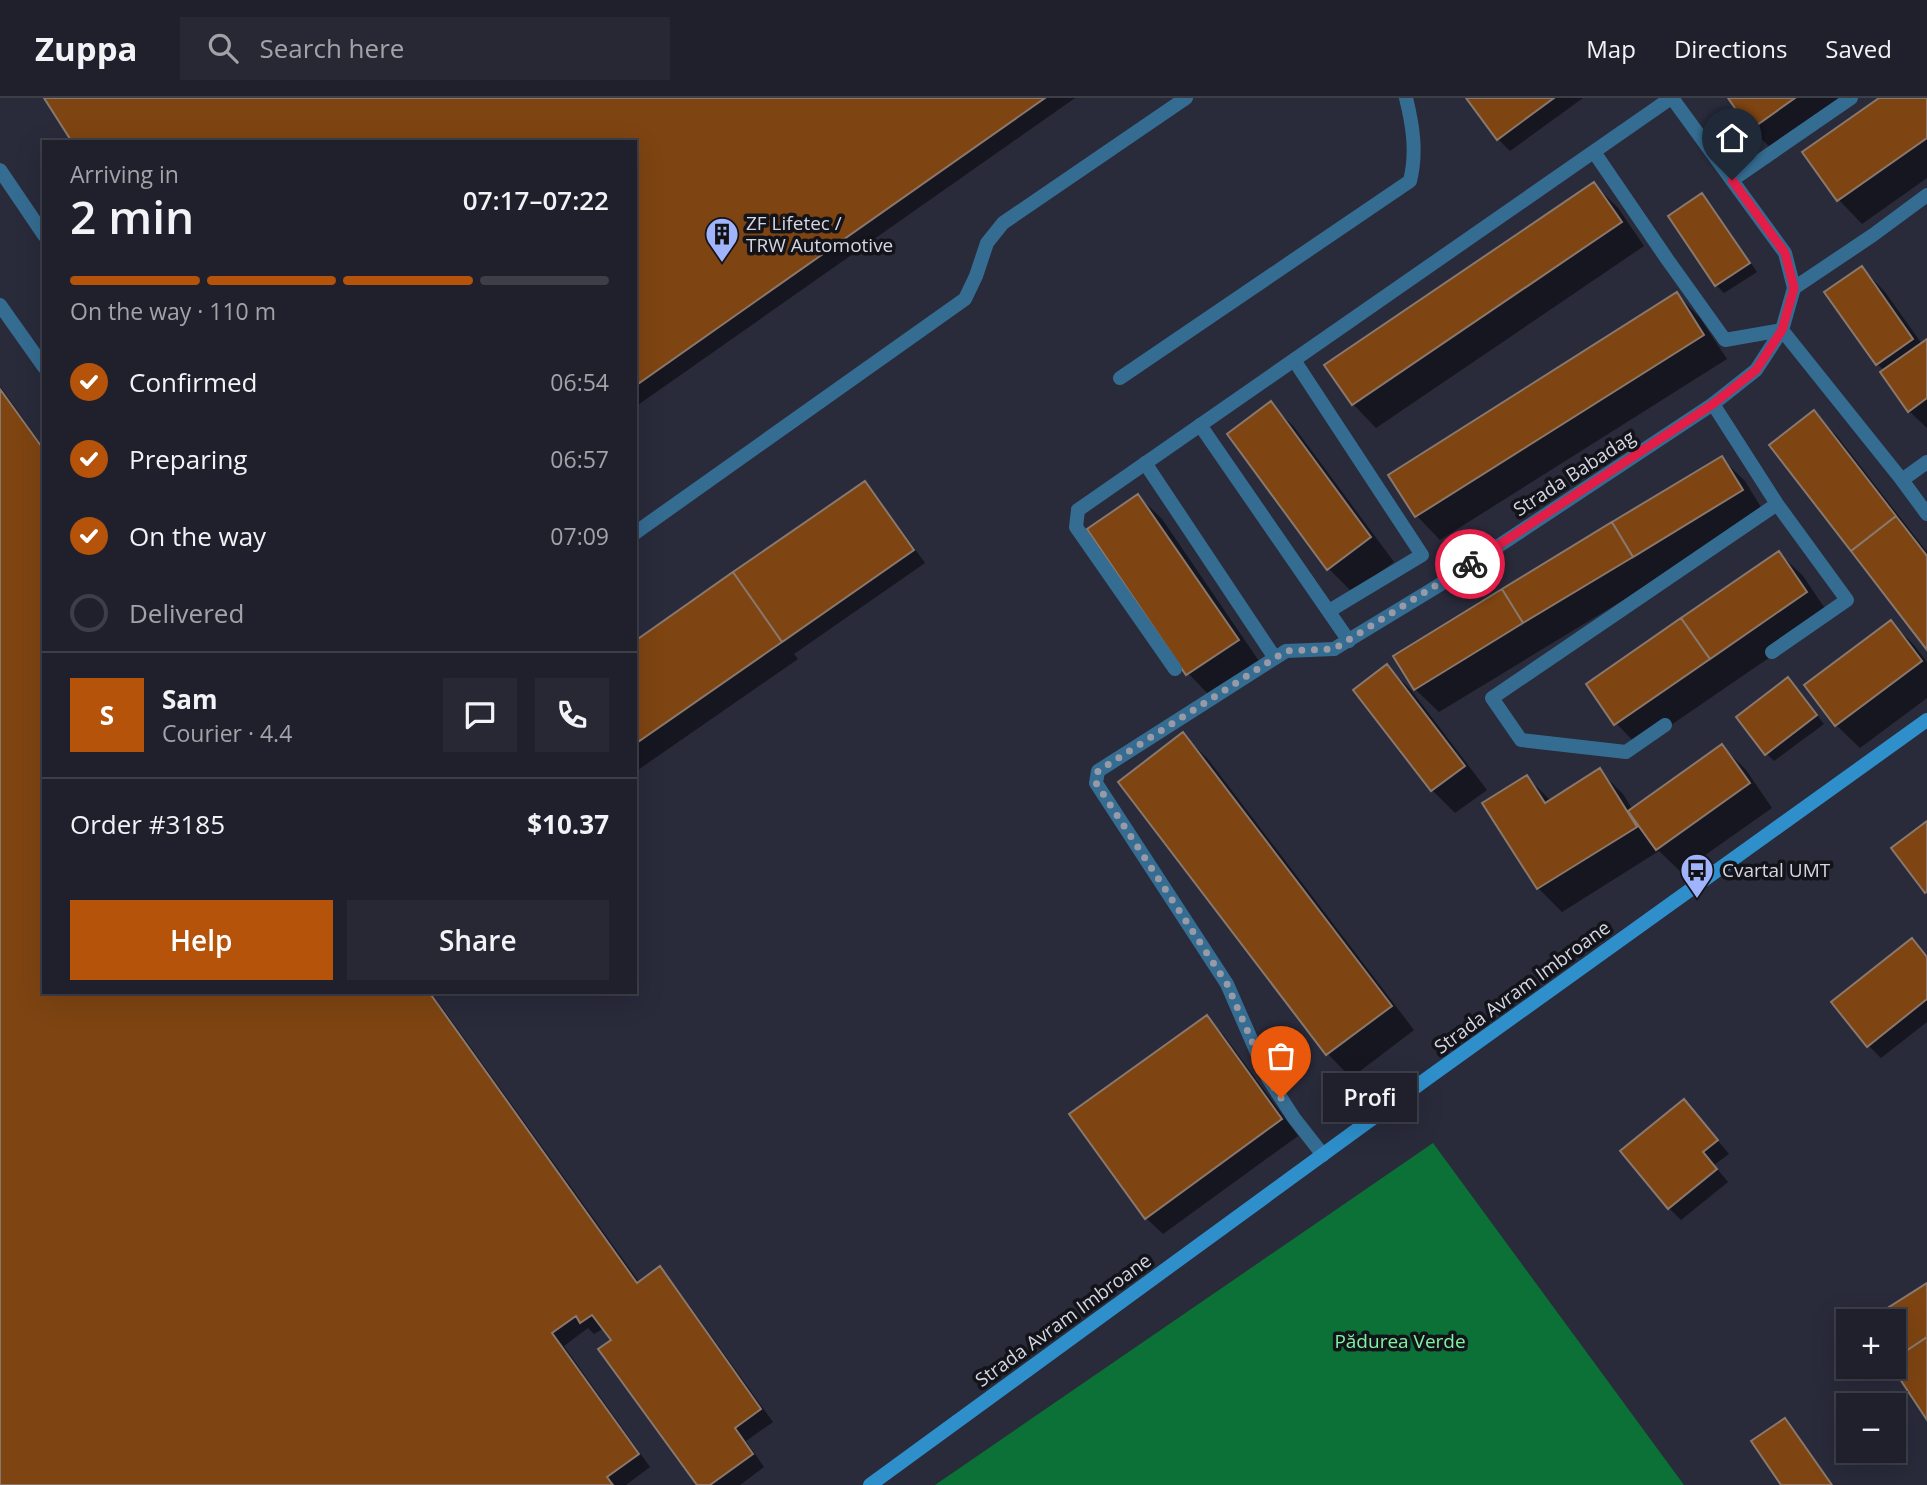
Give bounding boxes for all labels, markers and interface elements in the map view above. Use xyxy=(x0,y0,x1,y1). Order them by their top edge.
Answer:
search box xyxy=(180,17,670,80)
text: Zuppa xyxy=(35,26,138,71)
icon: search xyxy=(204,29,242,67)
text: Search here xyxy=(260,30,404,66)
text: Map xyxy=(1586,32,1636,65)
text: Directions xyxy=(1674,32,1787,65)
text: Saved xyxy=(1825,32,1892,65)
pin xyxy=(1702,108,1762,180)
icon: home xyxy=(1713,119,1751,157)
text: Arriving in xyxy=(70,158,179,190)
text: 07:17–07:22 xyxy=(463,182,609,218)
text: 2 min xyxy=(70,185,194,247)
place label: ZF Lifetec / TRW Automotive xyxy=(746,210,893,258)
building icon: ZF Lifetec / TRW Automotive xyxy=(703,215,741,264)
text: On the way · 110 m xyxy=(70,295,276,327)
icon: check xyxy=(70,363,108,401)
text: Confirmed xyxy=(129,364,257,400)
text: 06:54 xyxy=(550,366,609,398)
street label: Strada Babadag xyxy=(1508,424,1640,522)
icon: check xyxy=(70,440,108,478)
text: Preparing xyxy=(129,441,247,477)
text: 06:57 xyxy=(550,443,609,475)
icon: check xyxy=(70,517,108,555)
text: On the way xyxy=(129,518,266,554)
text: 07:09 xyxy=(550,520,609,552)
courier xyxy=(1435,529,1505,599)
icon: bike xyxy=(1451,545,1489,583)
text: Delivered xyxy=(129,595,244,631)
button: chat xyxy=(443,678,517,752)
button: phone xyxy=(535,678,609,752)
text: Sam xyxy=(162,681,218,717)
text: S xyxy=(100,697,114,733)
text: Courier · 4.4 xyxy=(162,717,292,749)
text: Order #3185 xyxy=(70,806,225,842)
text: $10.37 xyxy=(527,806,609,842)
bus stop icon: Cvartal UMT xyxy=(1678,851,1716,900)
place label: Cvartal UMT xyxy=(1722,857,1831,883)
button: Help xyxy=(70,900,333,980)
button: Share xyxy=(347,900,609,980)
street label: Strada Avram Imbroane xyxy=(1429,914,1615,1060)
pin xyxy=(1251,1026,1311,1098)
icon: bag xyxy=(1262,1037,1300,1075)
callout: Profi xyxy=(1323,1074,1418,1122)
text: Profi xyxy=(1344,1081,1396,1113)
street label: Strada Avram Imbroane xyxy=(970,1247,1156,1393)
map controls xyxy=(1836,1309,1906,1463)
button: + xyxy=(1836,1309,1906,1379)
park label: Pădurea Verde xyxy=(1334,1328,1466,1354)
button: − xyxy=(1836,1393,1906,1463)

